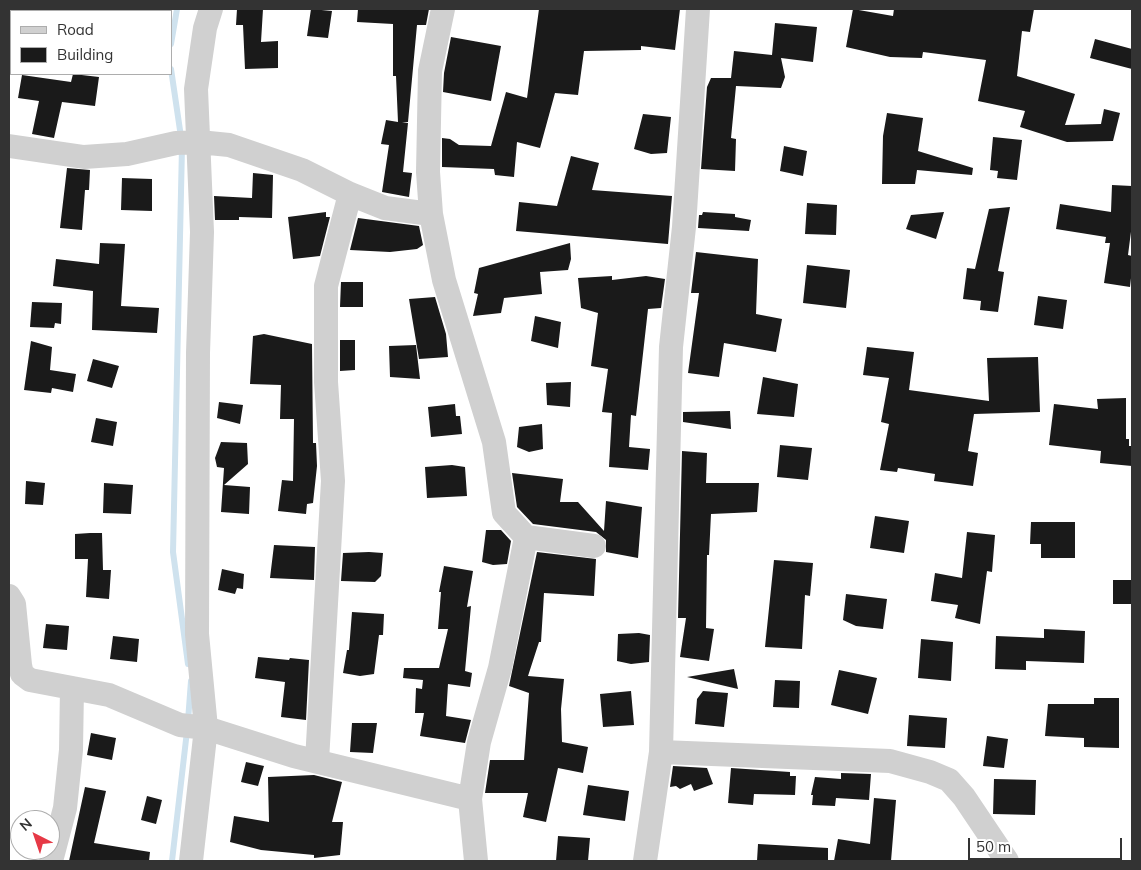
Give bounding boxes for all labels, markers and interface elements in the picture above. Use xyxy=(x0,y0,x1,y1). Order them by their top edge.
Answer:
legend xyxy=(10,10,172,75)
text: Road xyxy=(57,20,94,39)
text: Building xyxy=(57,45,113,64)
north arrow xyxy=(10,810,60,860)
text: N xyxy=(16,814,36,835)
scale bar xyxy=(971,828,1125,860)
text: 50 m xyxy=(976,837,1011,856)

